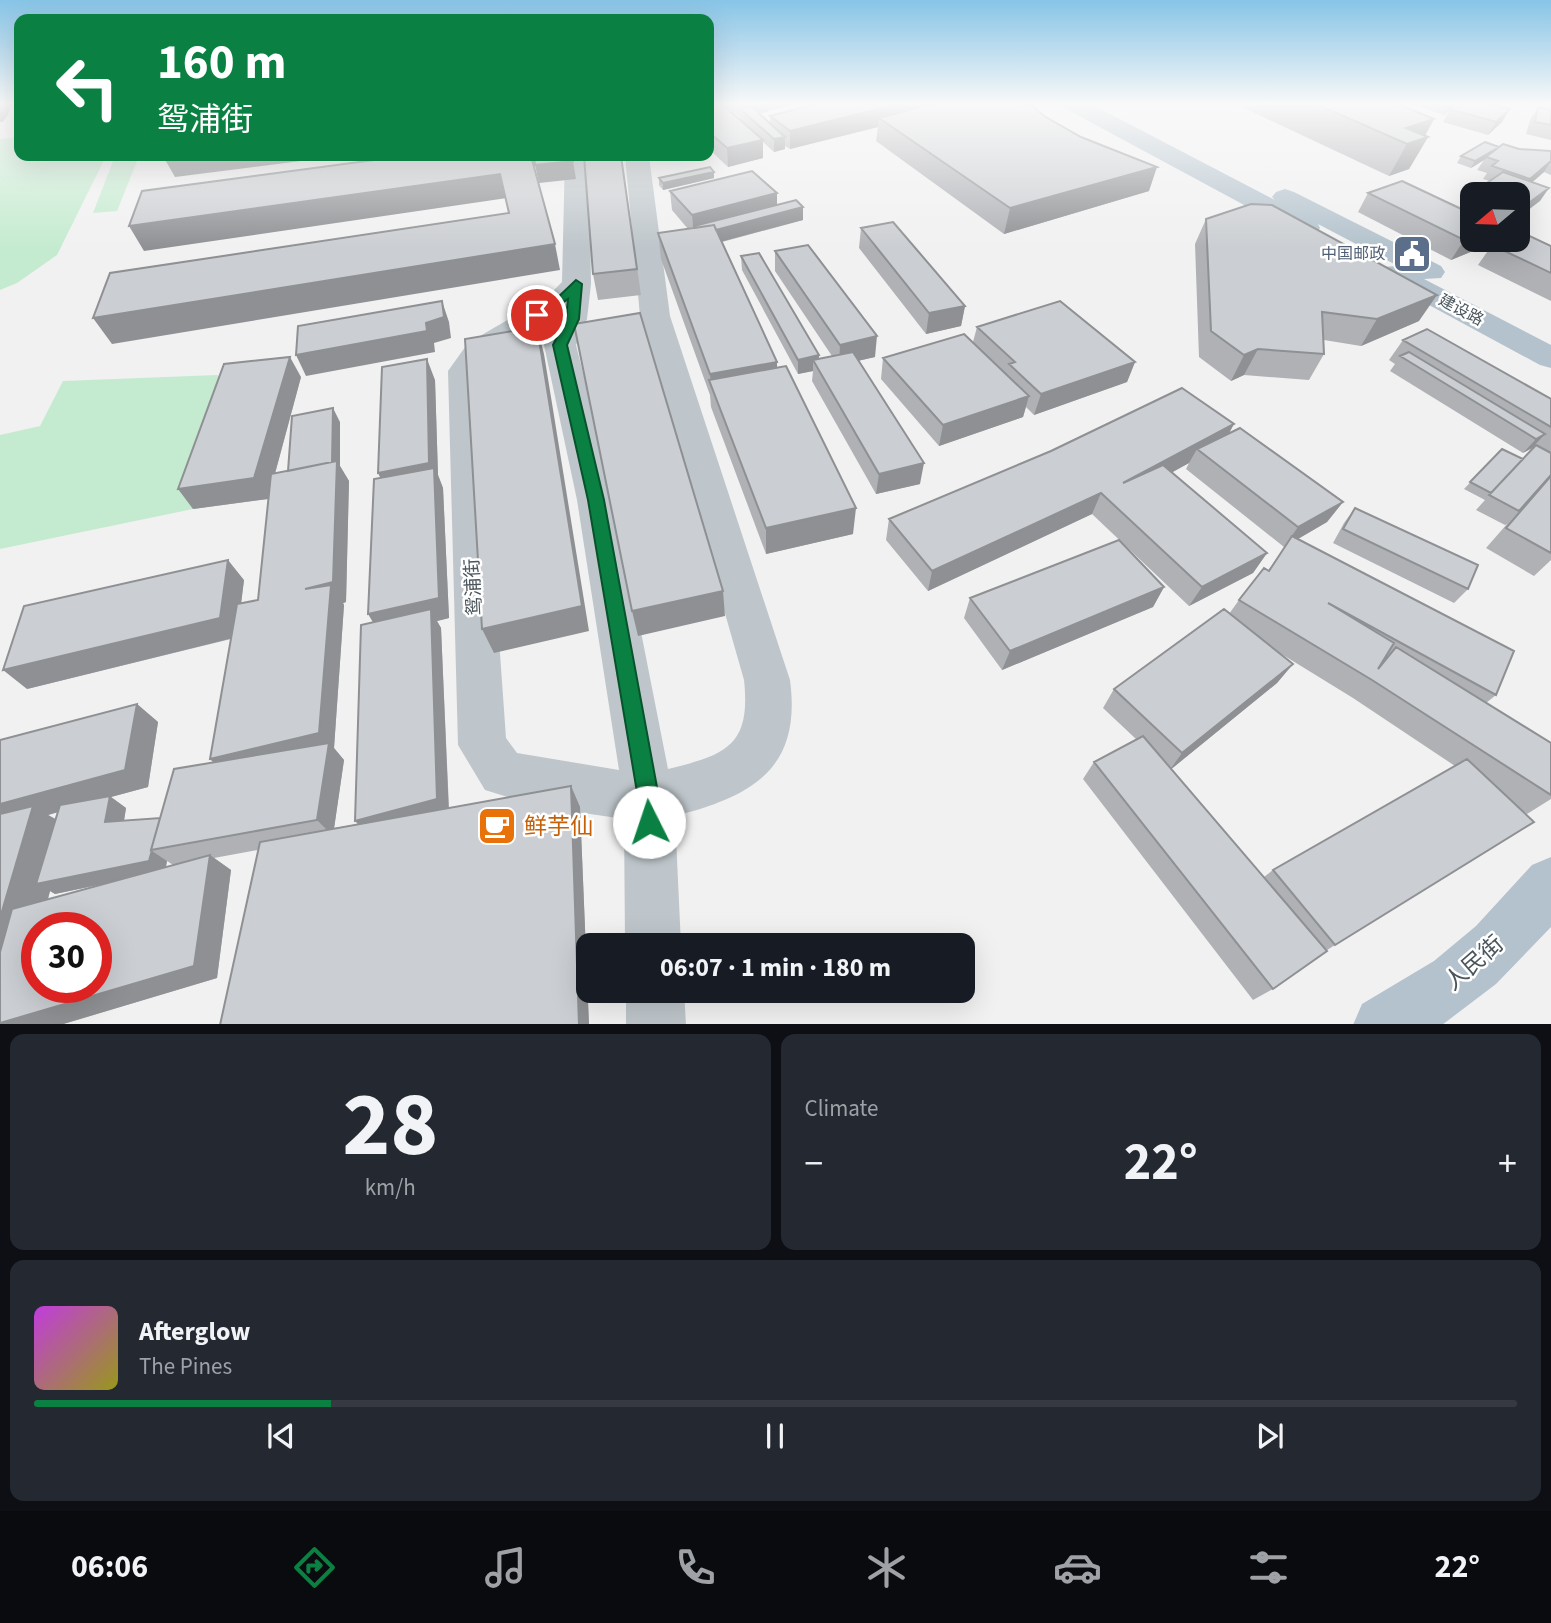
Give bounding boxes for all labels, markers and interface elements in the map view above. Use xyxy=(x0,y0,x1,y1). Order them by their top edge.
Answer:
text: 160 m xyxy=(157,28,286,98)
icon: left xyxy=(42,42,133,133)
text: 鸳浦街 xyxy=(157,97,253,143)
north arrow xyxy=(1460,182,1530,252)
map controls xyxy=(1460,182,1530,252)
public building icon: 中国邮政 xyxy=(1391,233,1433,275)
place label: 中国邮政 xyxy=(1321,243,1385,265)
pin xyxy=(507,285,567,345)
street label: 建设路 xyxy=(1435,289,1487,331)
icon: arrive xyxy=(518,296,556,334)
street label: 鸳浦街 xyxy=(459,558,489,616)
position arrow xyxy=(612,785,686,859)
cafe icon: 鲜芋仙 xyxy=(476,805,518,847)
place label: 鲜芋仙 xyxy=(524,810,593,843)
speed limit sign: 30 xyxy=(21,912,112,1003)
street label: 人民街 xyxy=(1437,928,1511,998)
text: 06:07 · 1 min · 180 m xyxy=(660,949,891,986)
text: 28 xyxy=(342,1061,438,1190)
text: Climate xyxy=(805,1092,878,1125)
text: 22° xyxy=(1124,1126,1198,1200)
text: − xyxy=(805,1137,823,1191)
text: + xyxy=(1498,1137,1517,1191)
text: km/h xyxy=(365,1171,416,1204)
text: Afterglow xyxy=(139,1313,250,1350)
text: The Pines xyxy=(139,1350,232,1383)
icon: previous xyxy=(262,1417,300,1455)
icon: pause xyxy=(756,1417,794,1455)
icon: next xyxy=(1251,1417,1289,1455)
icon: directions xyxy=(290,1543,339,1592)
icon: music xyxy=(481,1543,530,1592)
icon: phone xyxy=(671,1543,720,1592)
icon: climate xyxy=(862,1543,911,1592)
icon: car xyxy=(1053,1543,1102,1592)
icon: filters xyxy=(1244,1543,1293,1592)
text: 06:06 xyxy=(71,1544,148,1590)
text: 22° xyxy=(1435,1544,1480,1590)

